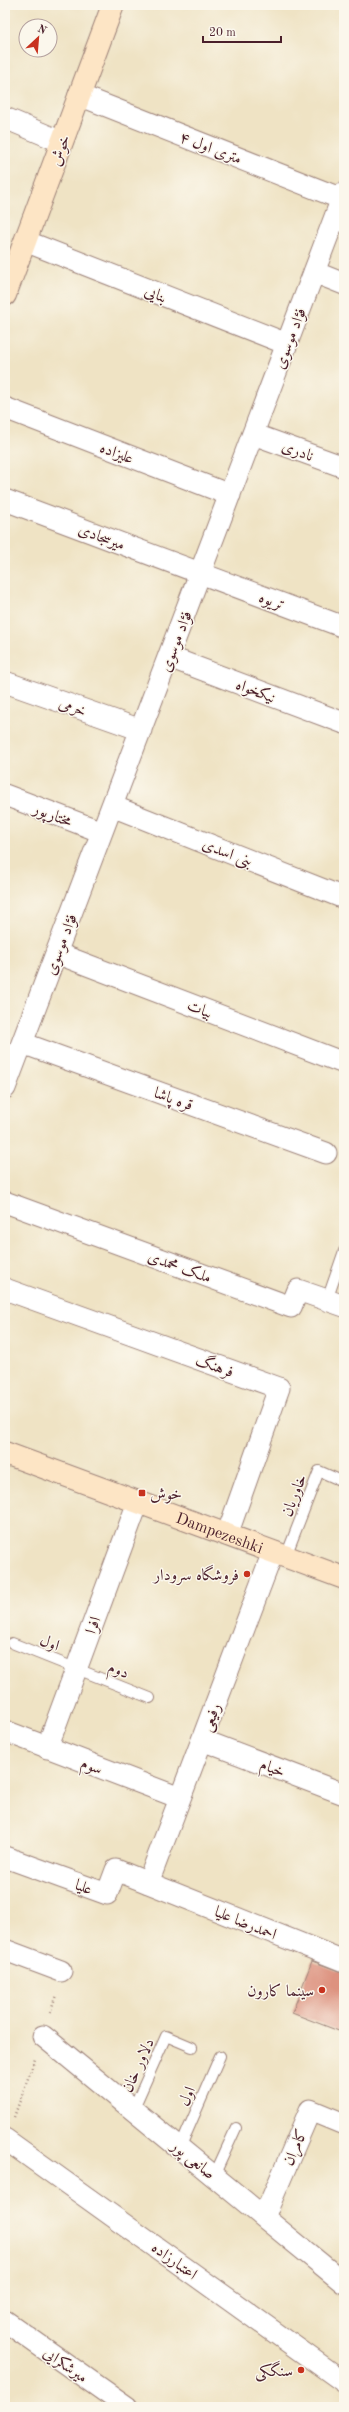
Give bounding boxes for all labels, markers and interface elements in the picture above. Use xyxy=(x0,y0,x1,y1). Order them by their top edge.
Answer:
north arrow xyxy=(18,18,58,58)
scale bar xyxy=(203,18,281,44)
text: N xyxy=(36,24,48,37)
text: 20 m xyxy=(209,27,236,39)
street label: ۴ متری اول xyxy=(177,130,244,168)
street label: خوش xyxy=(48,133,75,169)
street label: بنایی xyxy=(142,283,169,307)
street label: فؤاد موسوی xyxy=(272,306,311,372)
street label: نادری xyxy=(279,439,315,465)
street label: علیزاده xyxy=(97,440,135,468)
street label: میرسجادی xyxy=(76,522,127,554)
street label: تریوه xyxy=(256,590,286,615)
street label: فؤاد موسوی xyxy=(158,609,197,675)
street label: نیکخواه xyxy=(233,675,278,708)
street label: خرمی xyxy=(56,696,88,721)
street label: مختارپور xyxy=(28,801,74,832)
street label: بنی اسدی xyxy=(199,836,255,872)
street label: فؤاد موسوی xyxy=(43,912,82,978)
street label: بیات xyxy=(184,998,214,1023)
street label: قره پاشا xyxy=(151,1086,195,1116)
street label: ملک محمدی xyxy=(145,1247,214,1287)
street label: فرهنگ xyxy=(193,1349,237,1382)
street label: خاوریان xyxy=(280,1472,311,1519)
place label: خوش xyxy=(150,1487,182,1504)
marker: خوش xyxy=(137,1488,147,1498)
street label: Dampezeshki xyxy=(173,1511,265,1557)
place label: فروشگاه سرودار xyxy=(152,1564,239,1585)
marker: فروشگاه سرودار xyxy=(242,1569,252,1579)
street label: افرا xyxy=(83,1615,105,1637)
street label: اول xyxy=(37,1633,61,1655)
street label: دوم xyxy=(104,1660,131,1687)
street label: رفیعی xyxy=(199,1701,226,1735)
street label: سوم xyxy=(76,1755,104,1783)
street label: خیام xyxy=(256,1757,287,1786)
street label: علیا xyxy=(73,1877,94,1898)
street label: احمدرضا علیا xyxy=(212,1904,279,1944)
place label: سینما کارون xyxy=(247,1983,314,2000)
marker: سینما کارون xyxy=(317,1985,327,1995)
street label: دلاور خان xyxy=(120,2036,158,2095)
street label: اول xyxy=(177,2085,199,2109)
street label: کامران xyxy=(280,2127,313,2169)
street label: صانعی پور xyxy=(165,2137,218,2185)
street label: اعتبارزاده xyxy=(148,2240,200,2283)
street label: میرشکرایی xyxy=(39,2344,90,2387)
place label: سنگکی xyxy=(255,2360,293,2382)
marker: سنگکی xyxy=(296,2365,306,2375)

